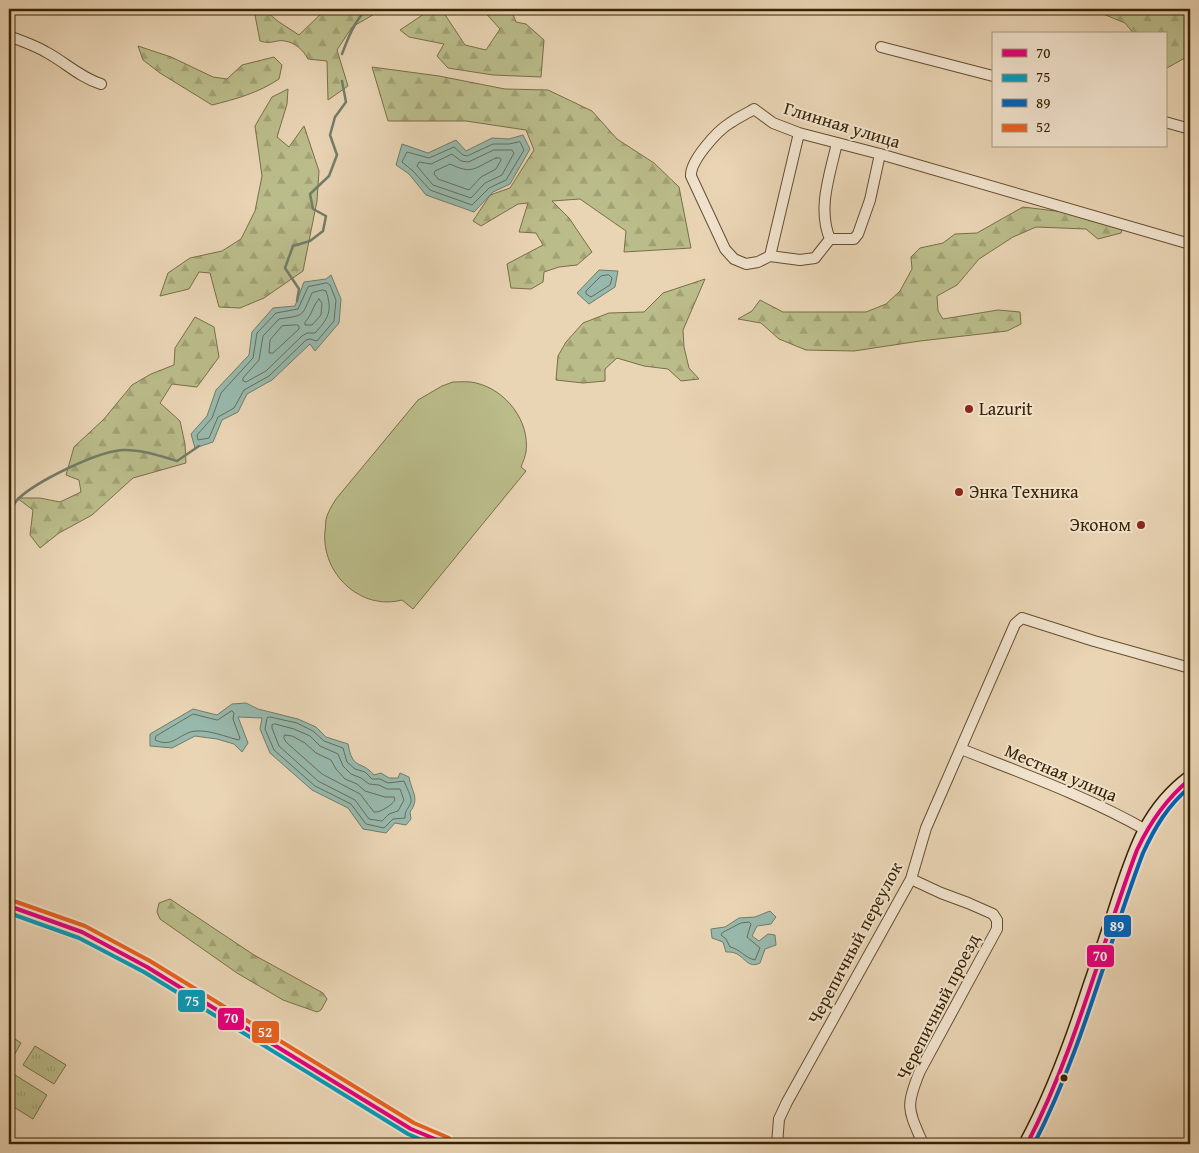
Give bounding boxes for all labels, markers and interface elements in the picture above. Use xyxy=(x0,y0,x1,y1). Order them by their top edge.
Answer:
legend xyxy=(992,32,1166,148)
text: 70 xyxy=(1036,42,1050,63)
text: 75 xyxy=(1036,66,1050,87)
text: 89 xyxy=(1036,92,1050,113)
street label: Глинная улица xyxy=(781,94,904,155)
text: 52 xyxy=(1036,116,1050,137)
place label: Lazurit xyxy=(979,395,1033,422)
marker: Lazurit xyxy=(963,403,975,415)
place label: Энка Техника xyxy=(969,478,1079,505)
marker: Энка Техника xyxy=(953,486,965,498)
place label: Эконом xyxy=(1070,511,1131,538)
marker: Эконом xyxy=(1135,519,1147,531)
street label: Местная улица xyxy=(1001,737,1122,809)
street label: Черепичный переулок xyxy=(800,856,909,1029)
line badge: 89 xyxy=(1103,914,1132,938)
text: 89 xyxy=(1110,916,1124,936)
street label: Черепичный проезд xyxy=(889,929,986,1085)
line badge: 70 xyxy=(1086,944,1115,968)
text: 70 xyxy=(1093,946,1107,966)
line badge: 75 xyxy=(177,989,206,1013)
text: 75 xyxy=(185,991,199,1011)
line badge: 70 xyxy=(217,1007,245,1031)
text: 70 xyxy=(224,1008,238,1028)
line badge: 52 xyxy=(251,1020,280,1044)
text: 52 xyxy=(258,1022,272,1042)
unlabelled marker xyxy=(1059,1073,1069,1083)

